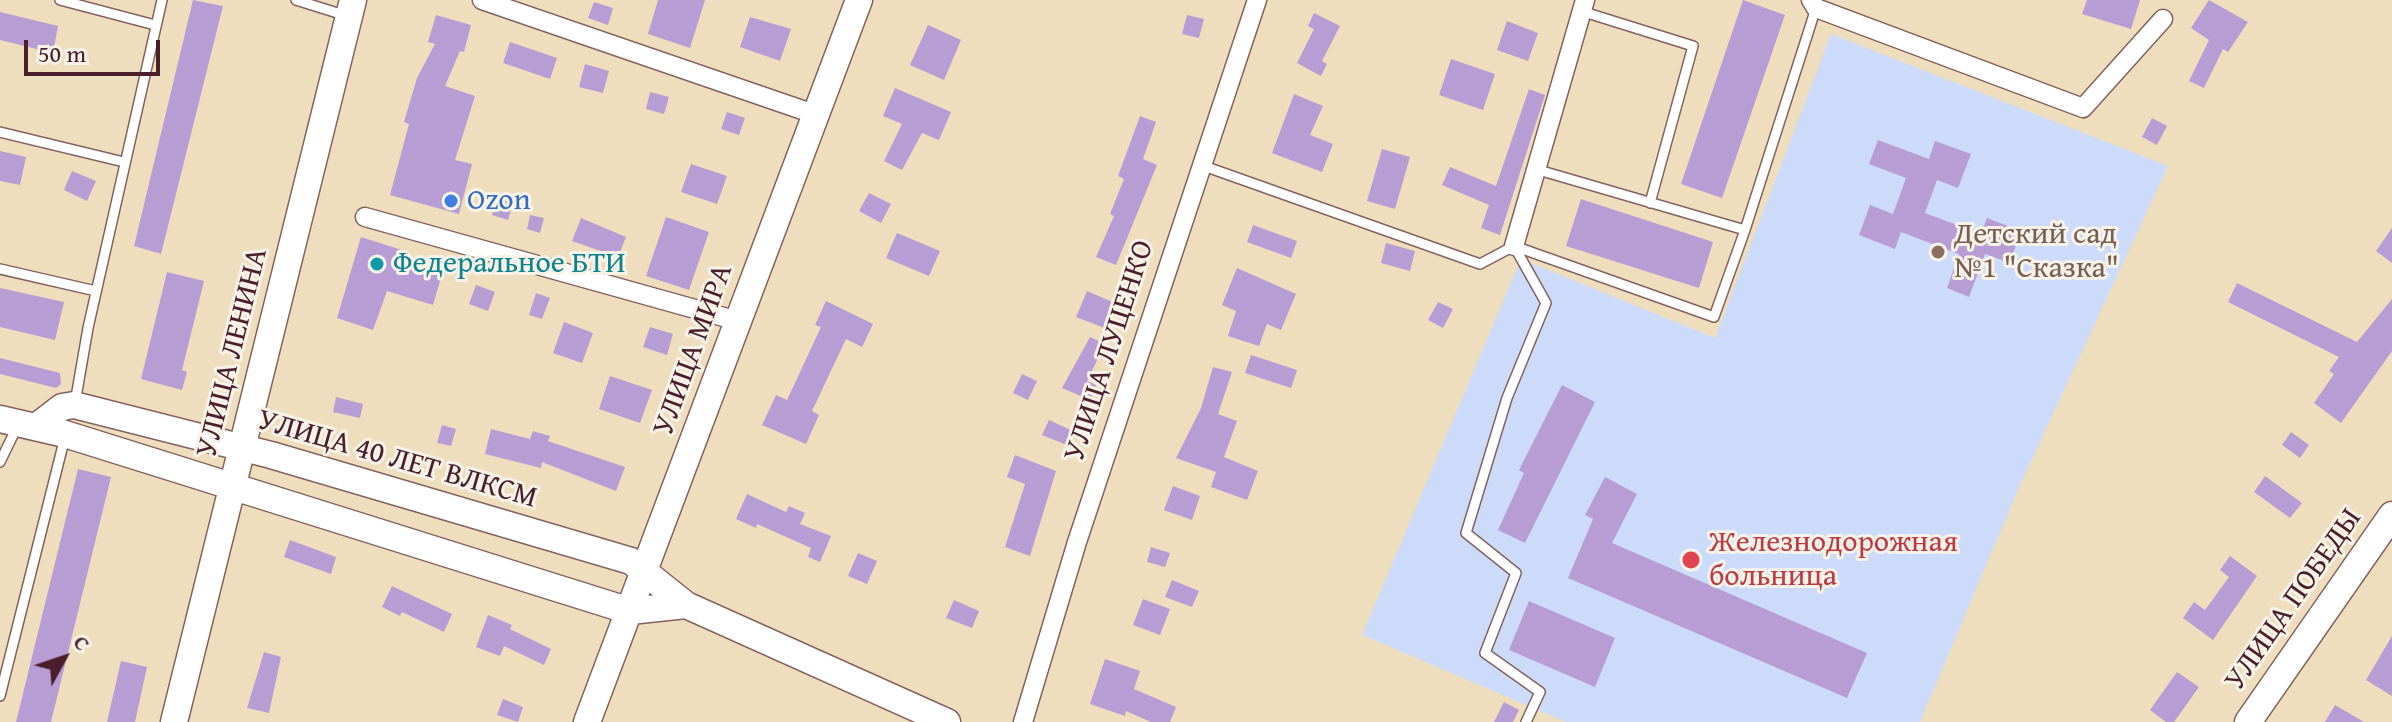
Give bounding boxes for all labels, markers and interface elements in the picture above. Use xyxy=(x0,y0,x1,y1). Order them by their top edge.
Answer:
scale bar xyxy=(28,24,164,74)
text: 50 m xyxy=(38,36,86,71)
place label: Ozon xyxy=(467,183,531,219)
marker: Ozon xyxy=(442,192,460,210)
place label: Детский сад №1 "Сказка" xyxy=(1954,217,2119,288)
street label: УЛИЦА ЛУЦЕНКО xyxy=(1057,236,1163,466)
marker: Детский сад №1 "Сказка" xyxy=(1929,243,1947,261)
street label: УЛИЦА ЛЕНИНА xyxy=(190,245,276,461)
place label: Федеральное БТИ xyxy=(393,246,626,282)
marker: Федеральное БТИ xyxy=(368,255,386,273)
street label: УЛИЦА МИРА xyxy=(646,259,742,441)
street label: УЛИЦА 40 ЛЕТ ВЛКСМ xyxy=(253,403,541,517)
street label: УЛИЦА ПОБЕДЫ xyxy=(2218,502,2370,698)
place label: Железнодорожная больница xyxy=(1709,525,1958,596)
marker: Железнодорожная больница xyxy=(1680,549,1702,571)
north arrow xyxy=(24,618,104,698)
text: С xyxy=(66,628,99,658)

